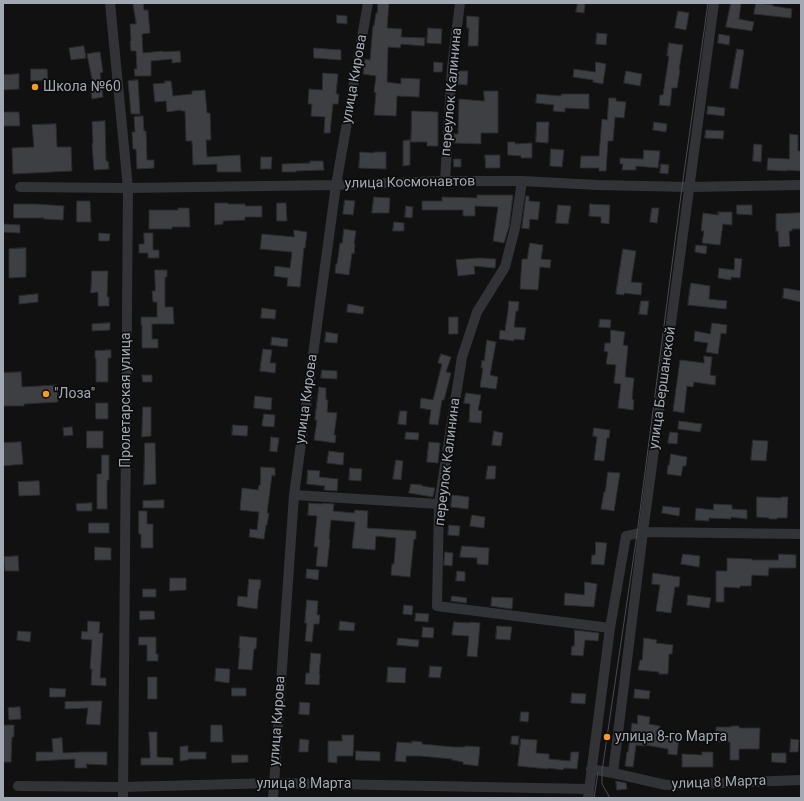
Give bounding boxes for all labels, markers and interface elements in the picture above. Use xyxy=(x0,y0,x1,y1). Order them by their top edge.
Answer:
street label: переулок Калинина xyxy=(438,27,466,157)
street label: улица Кирова xyxy=(339,33,371,125)
place label: Школа №60 xyxy=(43,79,121,95)
marker: Школа №60 xyxy=(30,82,40,92)
street label: улица Космонавтов xyxy=(345,173,475,193)
street label: улица Бершанской xyxy=(646,326,680,450)
street label: Пролетарская улица xyxy=(118,332,134,468)
street label: улица Кирова xyxy=(292,353,322,445)
place label: "Лоза" xyxy=(54,386,95,402)
marker: "Лоза" xyxy=(41,389,51,399)
street label: переулок Калинина xyxy=(432,397,464,527)
street label: улица Кирова xyxy=(266,675,290,767)
place label: улица 8-го Марта xyxy=(615,729,727,745)
marker: улица 8-го Марта xyxy=(602,732,612,742)
street label: улица 8 Марта xyxy=(671,773,767,793)
street label: улица 8 Марта xyxy=(257,776,351,792)

